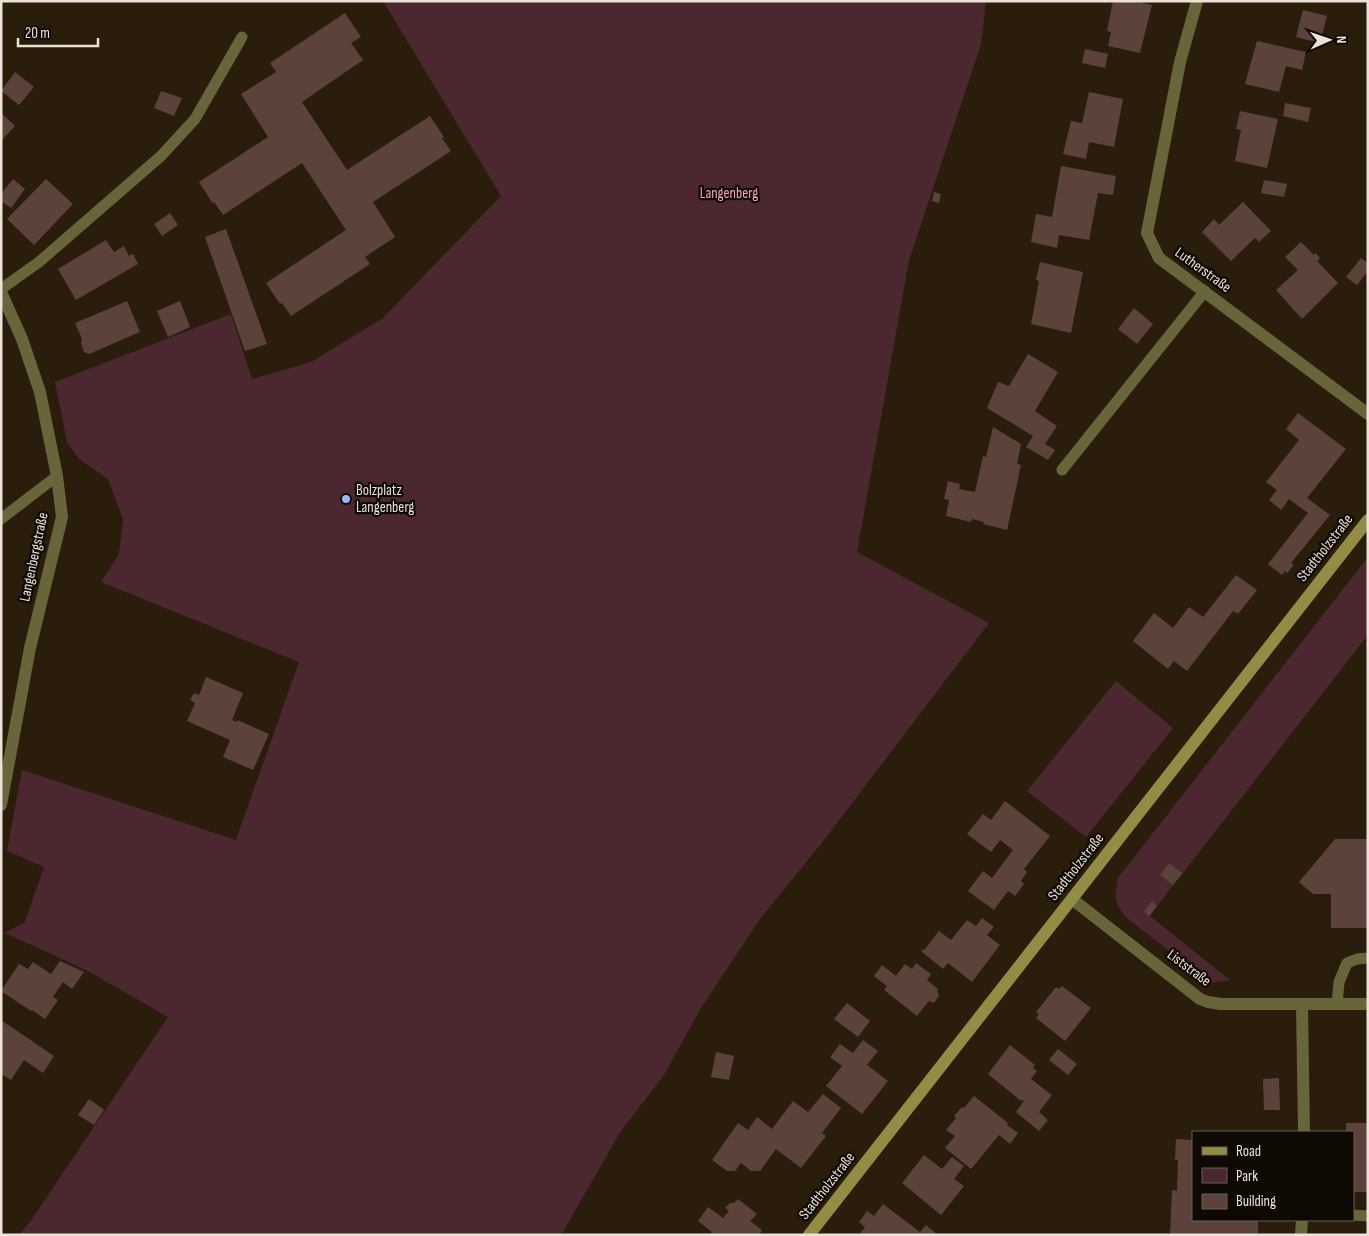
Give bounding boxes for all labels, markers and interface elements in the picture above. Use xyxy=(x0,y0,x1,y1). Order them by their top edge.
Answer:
scale bar xyxy=(18,15,98,47)
north arrow xyxy=(1304,15,1354,65)
text: 20 m xyxy=(25,24,50,43)
text: N xyxy=(1333,36,1350,44)
park label: Langenberg xyxy=(700,184,758,203)
street label: Lutherstraße xyxy=(1171,243,1235,297)
place label: Bolzplatz Langenberg xyxy=(356,481,414,517)
marker: Bolzplatz Langenberg xyxy=(340,493,352,505)
street label: Stadtholzstraße xyxy=(1293,510,1357,586)
street label: Langenbergstraße xyxy=(15,511,53,603)
street label: Stadtholzstraße xyxy=(1044,829,1108,905)
street label: Liststraße xyxy=(1163,945,1215,991)
legend xyxy=(1192,1131,1354,1221)
text: Road xyxy=(1236,1142,1261,1161)
street label: Stadtholzstraße xyxy=(795,1148,859,1224)
text: Park xyxy=(1236,1167,1258,1186)
text: Building xyxy=(1236,1192,1276,1211)

